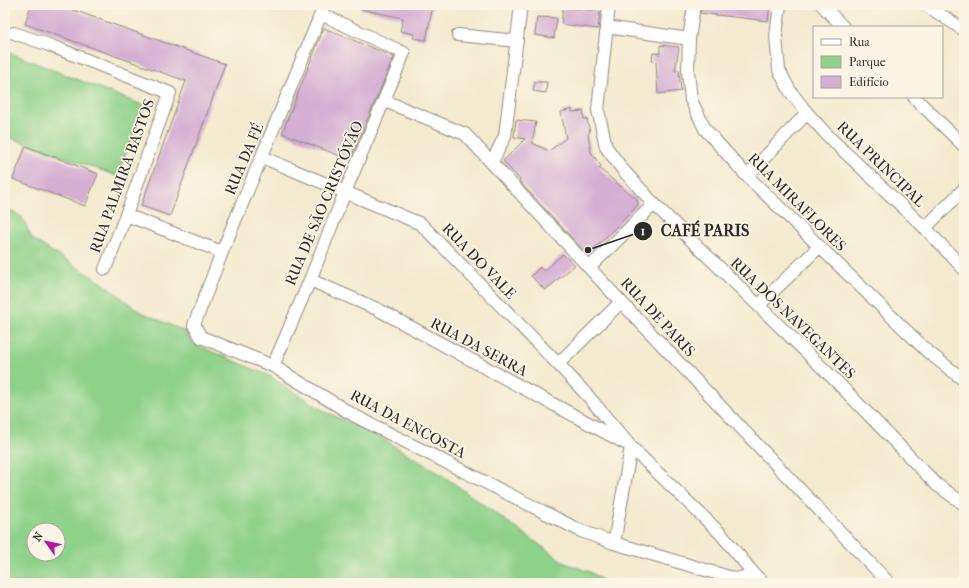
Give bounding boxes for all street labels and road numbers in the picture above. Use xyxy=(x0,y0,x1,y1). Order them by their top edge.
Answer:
street label: RUA PALMIRA BASTOS xyxy=(86,96,158,255)
street label: RUA DE SÃO CRISTÓVÃO xyxy=(281,118,367,288)
street label: RUA PRINCIPAL xyxy=(833,118,929,210)
street label: RUA DA FÉ xyxy=(221,120,267,198)
street label: RUA MIRAFLORES xyxy=(744,149,850,255)
street label: RUA DO VALE xyxy=(438,219,520,303)
street label: RUA DOS NAVEGANTES xyxy=(727,254,859,383)
street label: RUA DE PARIS xyxy=(617,274,699,360)
street label: RUA DA SERRA xyxy=(427,314,531,380)
street label: RUA DA ENCOSTA xyxy=(347,386,469,462)

